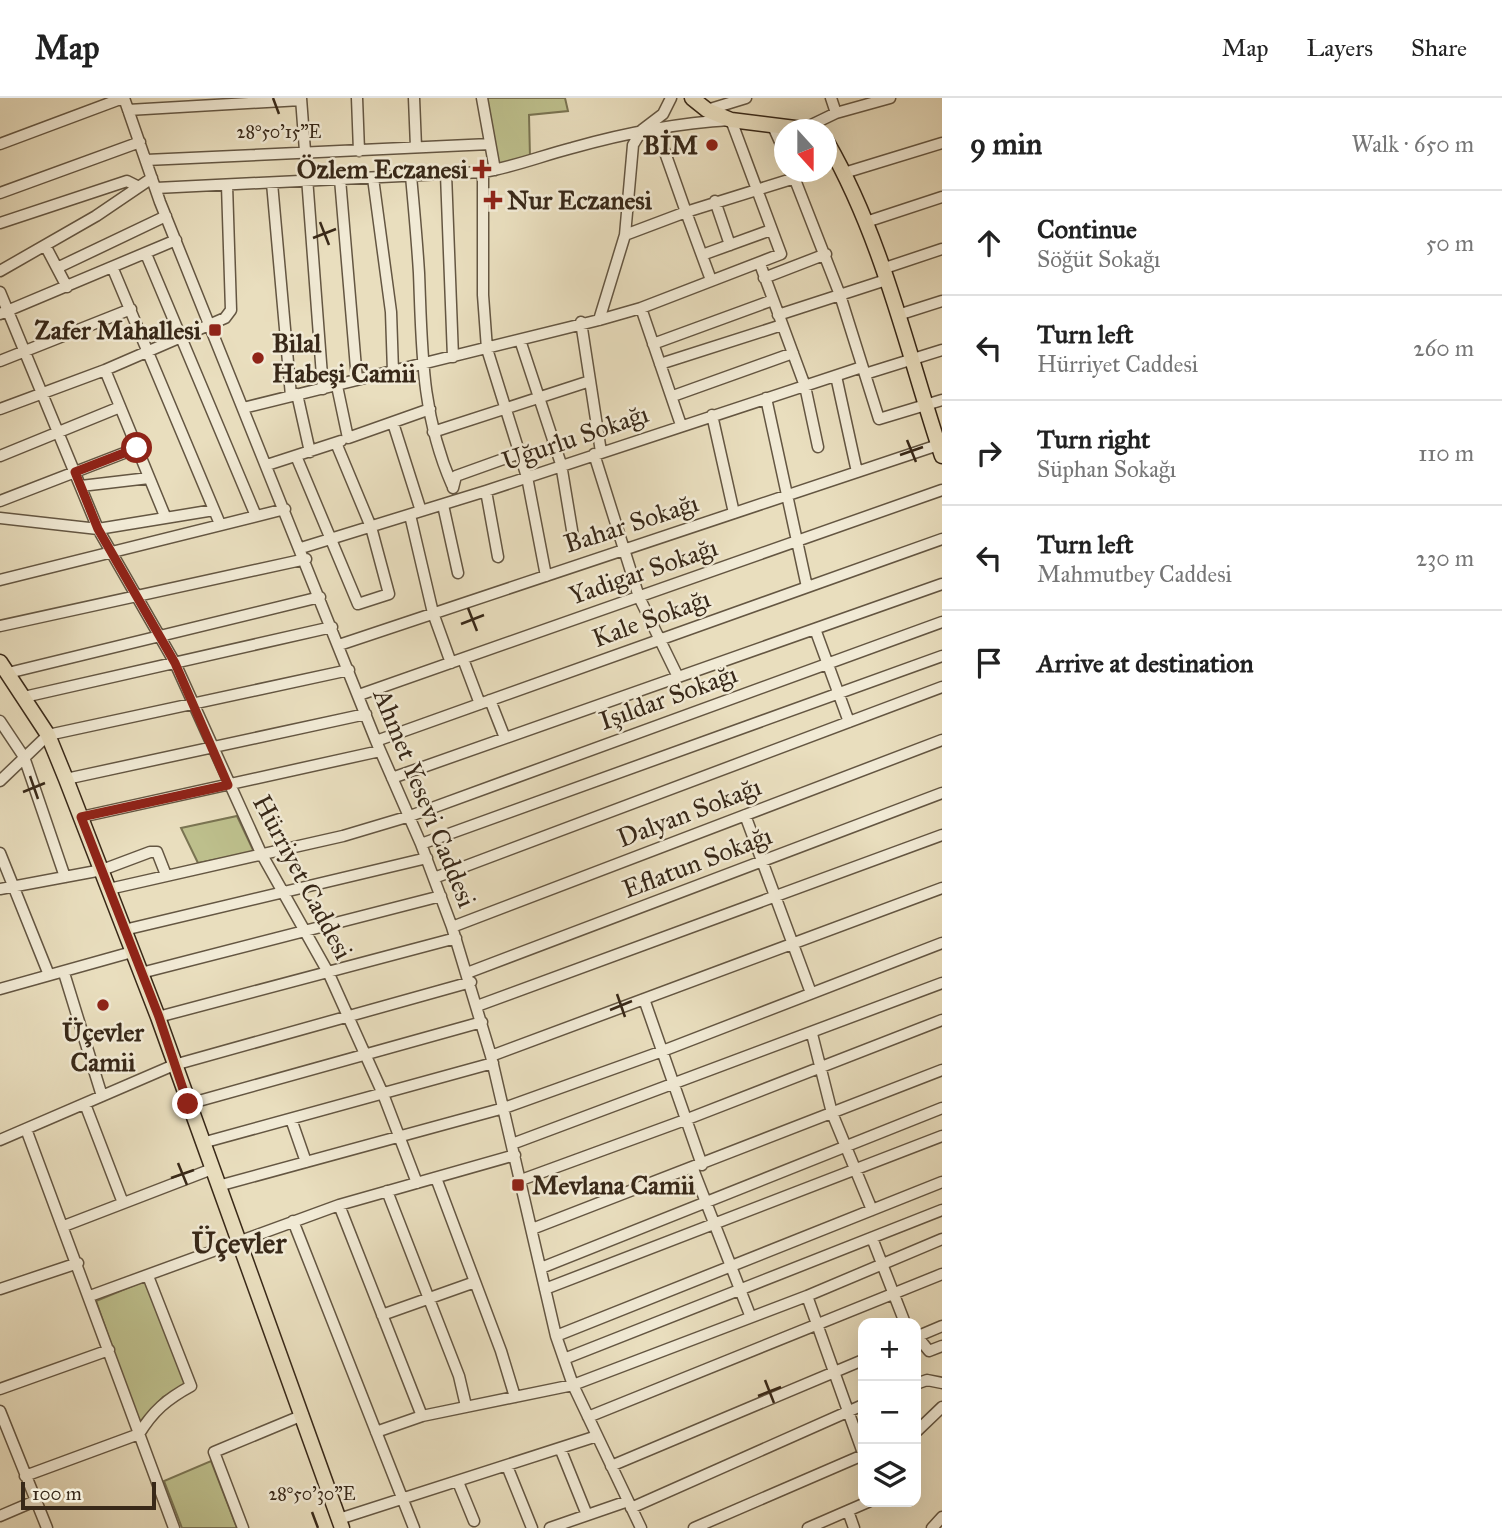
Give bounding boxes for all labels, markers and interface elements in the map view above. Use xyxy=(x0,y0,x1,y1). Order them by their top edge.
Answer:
text: Map xyxy=(35,28,99,68)
text: Map xyxy=(1222,33,1269,63)
text: Layers xyxy=(1307,33,1373,63)
text: Share xyxy=(1411,33,1467,63)
north arrow xyxy=(774,119,837,182)
text: 28°50'15"E xyxy=(237,121,322,143)
text: 9 min xyxy=(970,126,1042,162)
place label: BİM xyxy=(643,129,698,161)
text: Walk · 650 m xyxy=(1352,130,1474,158)
marker: BİM xyxy=(704,137,720,153)
place label: Özlem Eczanesi xyxy=(297,153,469,185)
marker: Özlem Eczanesi xyxy=(474,161,490,177)
place label: Nur Eczanesi xyxy=(507,184,653,216)
marker: Nur Eczanesi xyxy=(485,192,501,208)
text: Continue xyxy=(1037,213,1137,245)
icon: ahead xyxy=(970,224,1008,262)
text: 50 m xyxy=(1426,229,1474,257)
text: Söğüt Sokağı xyxy=(1037,245,1160,273)
place label: Zafer Mahallesi xyxy=(34,314,202,346)
text: Turn left xyxy=(1037,318,1133,350)
marker: Zafer Mahallesi xyxy=(207,322,223,338)
place label: Bilal Habeşi Camii xyxy=(272,327,417,389)
icon: left xyxy=(970,329,1008,367)
text: 260 m xyxy=(1413,334,1474,362)
marker: Bilal Habeşi Camii xyxy=(250,350,266,366)
text: Hürriyet Caddesi xyxy=(1037,350,1198,378)
street label: Uğurlu Sokağı xyxy=(498,397,652,477)
text: Turn right xyxy=(1037,423,1150,455)
route start xyxy=(121,432,152,463)
icon: right xyxy=(970,434,1008,472)
text: 110 m xyxy=(1418,439,1474,467)
text: Süphan Sokağı xyxy=(1037,455,1176,483)
street label: Bahar Sokağı xyxy=(560,486,702,560)
text: Turn left xyxy=(1037,528,1133,560)
street label: Yadigar Sokağı xyxy=(565,531,721,611)
icon: left xyxy=(970,539,1008,577)
text: 230 m xyxy=(1416,544,1474,572)
text: Mahmutbey Caddesi xyxy=(1037,560,1232,588)
street label: Kale Sokağı xyxy=(588,582,714,654)
icon: arrive xyxy=(970,644,1008,682)
text: Arrive at destination xyxy=(1037,647,1254,679)
street label: Işıldar Sokağı xyxy=(595,657,741,737)
street label: Ahmet Yesevi Caddesi xyxy=(366,683,483,912)
street label: Dalyan Sokağı xyxy=(613,770,765,854)
street label: Hürriyet Caddesi xyxy=(246,789,360,965)
street label: Eflatun Sokağı xyxy=(618,819,776,905)
marker: Üçevler Camii xyxy=(95,997,111,1013)
place label: Üçevler Camii xyxy=(62,1016,145,1078)
route end xyxy=(172,1088,203,1119)
place label: Mevlana Camii xyxy=(532,1169,696,1201)
marker: Mevlana Camii xyxy=(510,1177,526,1193)
district label: Üçevler xyxy=(192,1225,287,1262)
map controls xyxy=(858,1318,921,1507)
button: + xyxy=(858,1318,921,1381)
button: − xyxy=(858,1381,921,1444)
button: layers xyxy=(858,1444,921,1507)
scale bar xyxy=(21,1479,156,1511)
text: 100 m xyxy=(32,1482,82,1505)
text: 28°50'30"E xyxy=(268,1483,356,1505)

